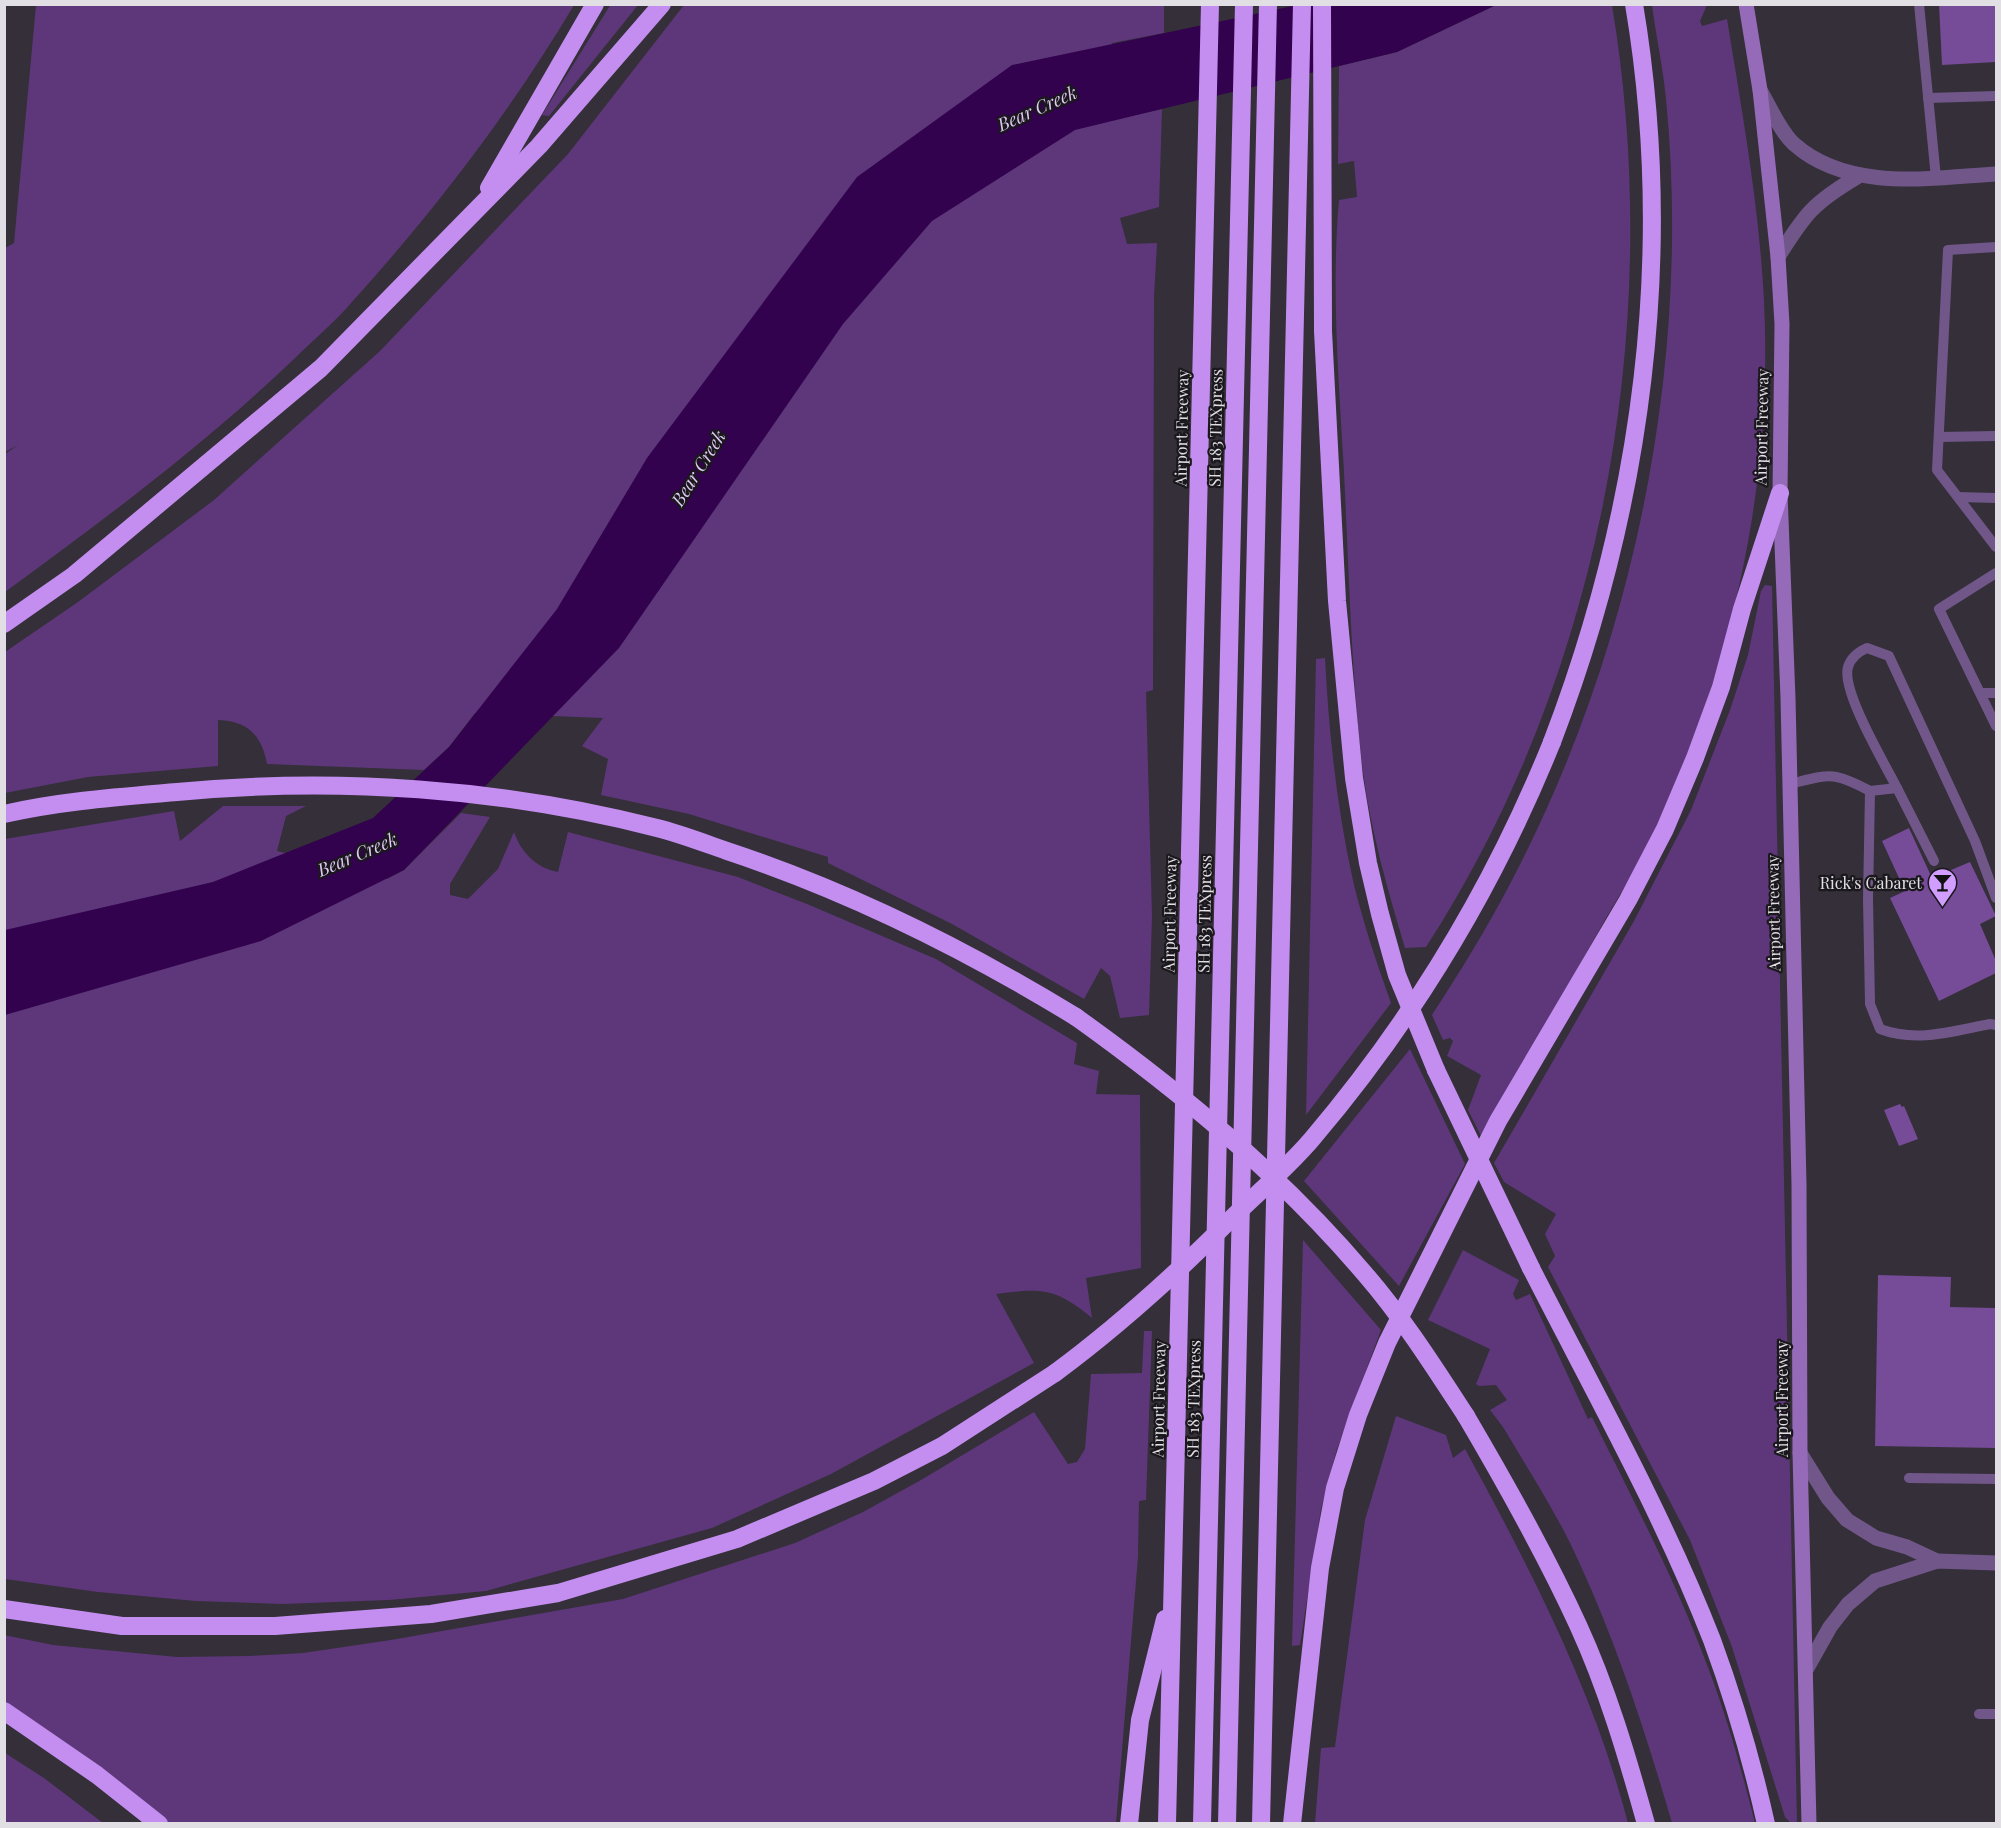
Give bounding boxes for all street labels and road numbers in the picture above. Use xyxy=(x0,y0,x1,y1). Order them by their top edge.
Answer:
street label: SH 183 TEXpress xyxy=(1203,369,1227,487)
street label: Airport Freeway xyxy=(1749,369,1773,486)
street label: Airport Freeway xyxy=(1169,370,1193,487)
street label: SH 183 TEXpress xyxy=(1192,855,1216,973)
street label: Airport Freeway xyxy=(1761,855,1785,972)
street label: Airport Freeway xyxy=(1157,856,1181,973)
street label: SH 183 TEXpress xyxy=(1181,1340,1205,1458)
street label: Airport Freeway xyxy=(1146,1341,1170,1458)
street label: Airport Freeway xyxy=(1771,1341,1792,1458)

